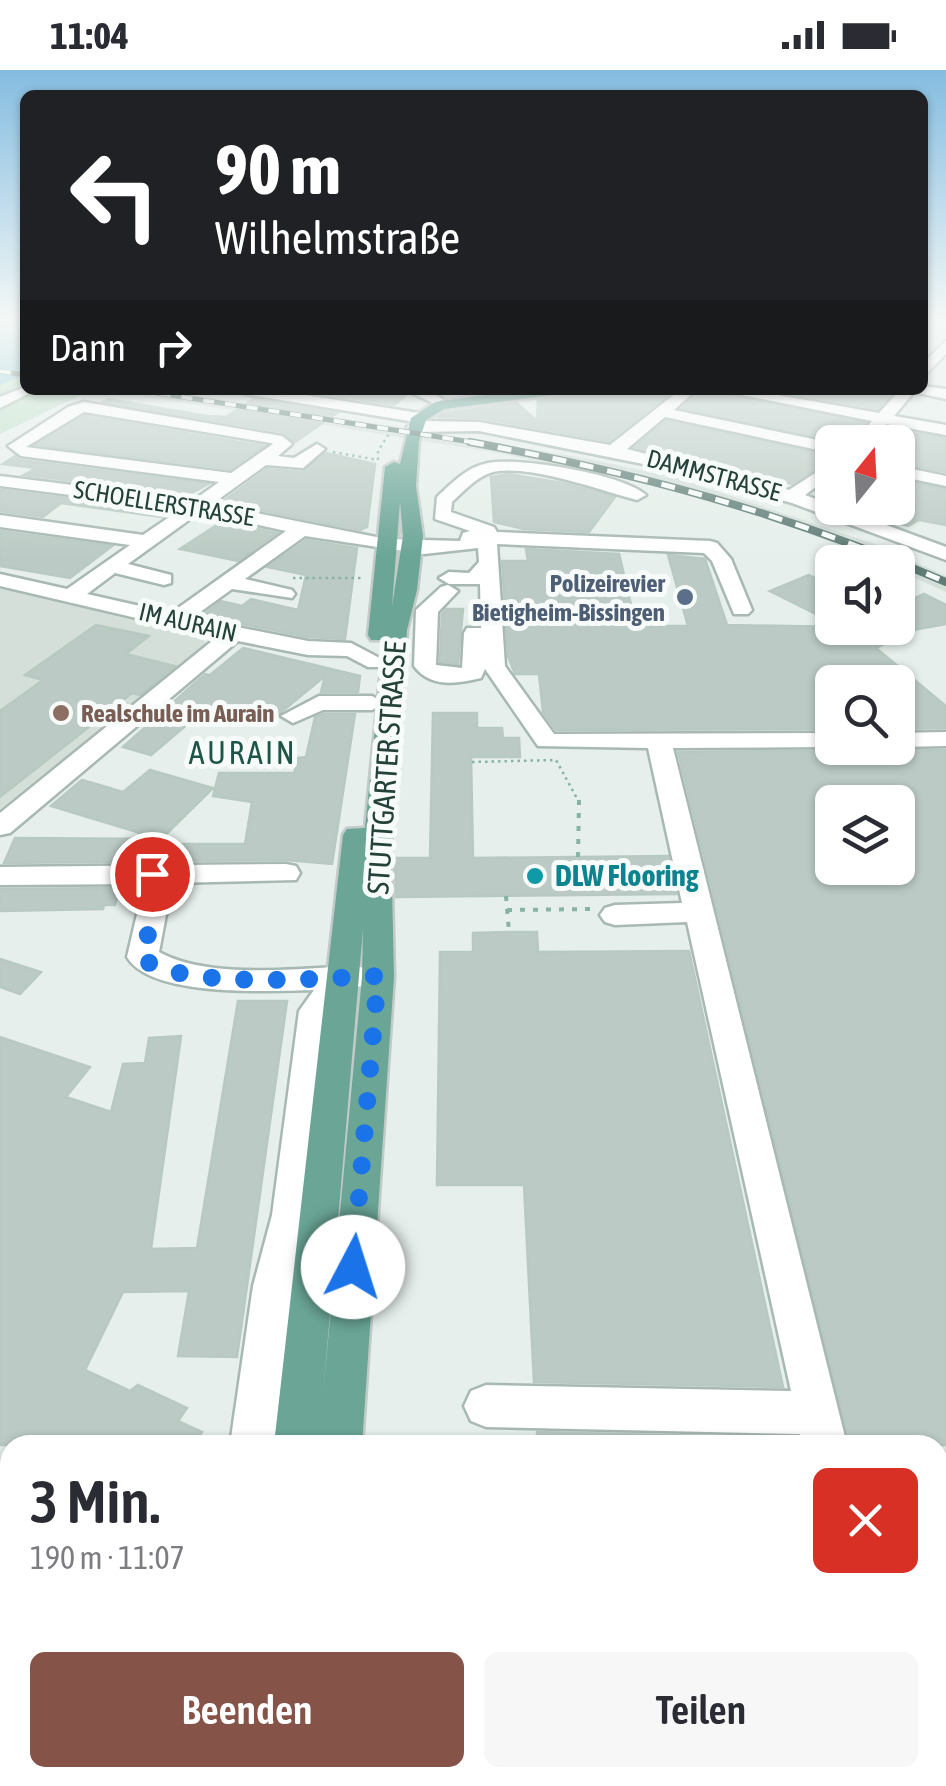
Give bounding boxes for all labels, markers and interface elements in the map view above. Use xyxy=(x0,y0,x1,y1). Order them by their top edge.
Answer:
text: 11:04 xyxy=(50,14,129,57)
text: 90 m xyxy=(215,129,341,209)
icon: left xyxy=(50,130,180,260)
text: Wilhelmstraße xyxy=(215,212,460,264)
icon: right xyxy=(146,320,201,375)
text: Dann xyxy=(50,326,126,369)
north arrow xyxy=(815,425,915,525)
map controls xyxy=(815,425,915,885)
street label: DAMMSTRASSE xyxy=(644,444,784,506)
street label: SCHOELLERSTRASSE xyxy=(72,475,256,531)
button: sound xyxy=(815,545,915,645)
place label: Polizeirevier Bietigheim-Bissingen xyxy=(472,569,666,626)
marker: Polizeirevier Bietigheim-Bissingen xyxy=(674,586,696,608)
street label: IM AURAIN xyxy=(136,597,240,647)
street label: STUTTGARTER STRASSE xyxy=(360,640,412,895)
button: search xyxy=(815,665,915,765)
place label: Realschule im Aurain xyxy=(81,699,274,727)
marker: Realschule im Aurain xyxy=(50,702,72,724)
district label: AURAIN xyxy=(189,734,297,771)
button: layers xyxy=(815,785,915,885)
pin xyxy=(110,832,195,917)
icon: arrive xyxy=(125,847,180,902)
place label: DLW Flooring xyxy=(555,858,699,892)
marker: DLW Flooring xyxy=(524,865,546,887)
position arrow xyxy=(301,1215,405,1319)
text: 3 Min. xyxy=(30,1467,160,1536)
button: close xyxy=(813,1468,918,1573)
text: 190 m · 11:07 xyxy=(30,1539,185,1576)
button: Beenden xyxy=(30,1652,464,1767)
button: Teilen xyxy=(484,1652,918,1767)

